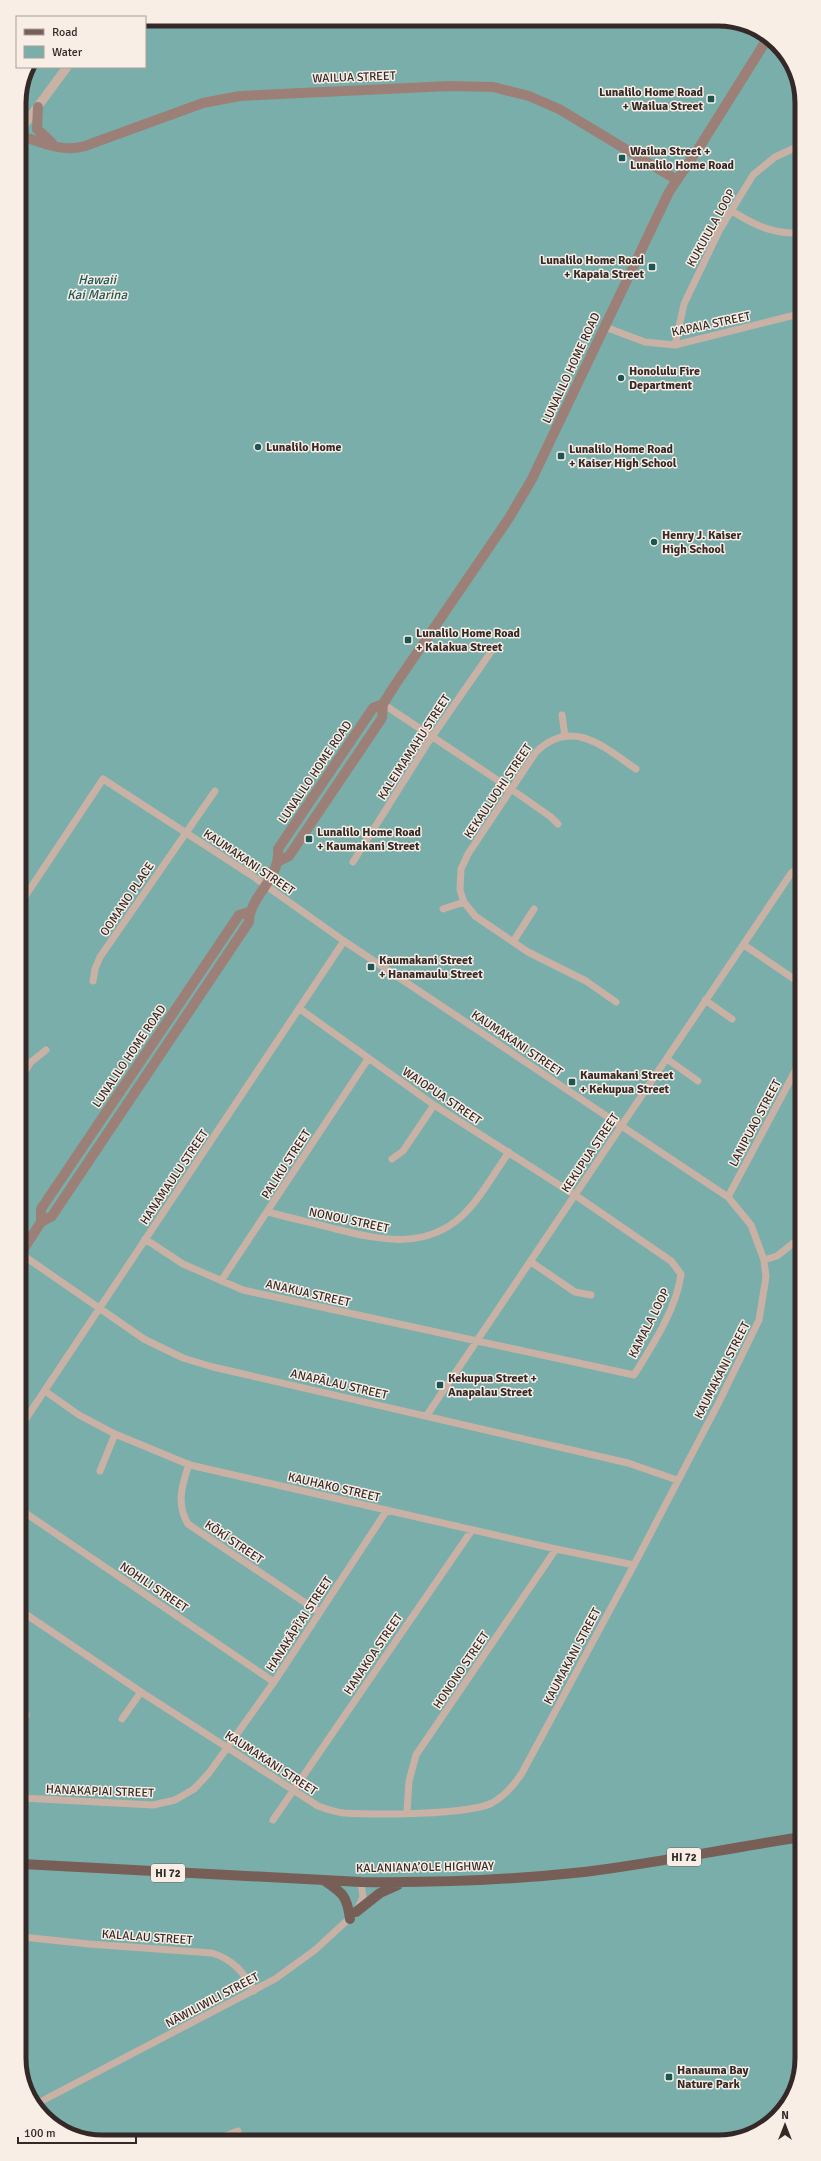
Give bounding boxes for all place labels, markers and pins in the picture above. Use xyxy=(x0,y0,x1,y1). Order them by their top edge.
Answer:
place label: Lunalilo Home Road + Wailua Street xyxy=(599,85,704,114)
marker: Lunalilo Home Road + Wailua Street xyxy=(706,94,716,104)
place label: Wailua Street + Lunalilo Home Road xyxy=(630,144,735,173)
marker: Wailua Street + Lunalilo Home Road xyxy=(617,153,627,163)
place label: Lunalilo Home Road + Kapaia Street xyxy=(540,253,645,282)
marker: Lunalilo Home Road + Kapaia Street xyxy=(647,262,657,272)
place label: Honolulu Fire Department xyxy=(629,364,700,393)
marker: Honolulu Fire Department xyxy=(616,373,626,383)
place label: Lunalilo Home xyxy=(266,440,341,455)
marker: Lunalilo Home xyxy=(253,442,263,452)
place label: Lunalilo Home Road + Kaiser High School xyxy=(569,442,677,471)
marker: Lunalilo Home Road + Kaiser High School xyxy=(556,451,566,461)
place label: Henry J. Kaiser High School xyxy=(662,528,741,557)
marker: Henry J. Kaiser High School xyxy=(649,537,659,547)
place label: Lunalilo Home Road + Kalakua Street xyxy=(416,626,521,655)
marker: Lunalilo Home Road + Kalakua Street xyxy=(403,635,413,645)
place label: Lunalilo Home Road + Kaumakani Street xyxy=(317,825,422,854)
marker: Lunalilo Home Road + Kaumakani Street xyxy=(304,834,314,844)
place label: Kaumakani Street + Hanamaulu Street xyxy=(379,953,483,982)
marker: Kaumakani Street + Hanamaulu Street xyxy=(366,962,376,972)
place label: Kaumakani Street + Kekupua Street xyxy=(580,1068,674,1097)
marker: Kaumakani Street + Kekupua Street xyxy=(567,1077,577,1087)
place label: Kekupua Street + Anapalau Street xyxy=(448,1371,537,1400)
marker: Kekupua Street + Anapalau Street xyxy=(435,1380,445,1390)
place label: Hanauma Bay Nature Park xyxy=(677,2063,749,2092)
marker: Hanauma Bay Nature Park xyxy=(664,2072,674,2082)

